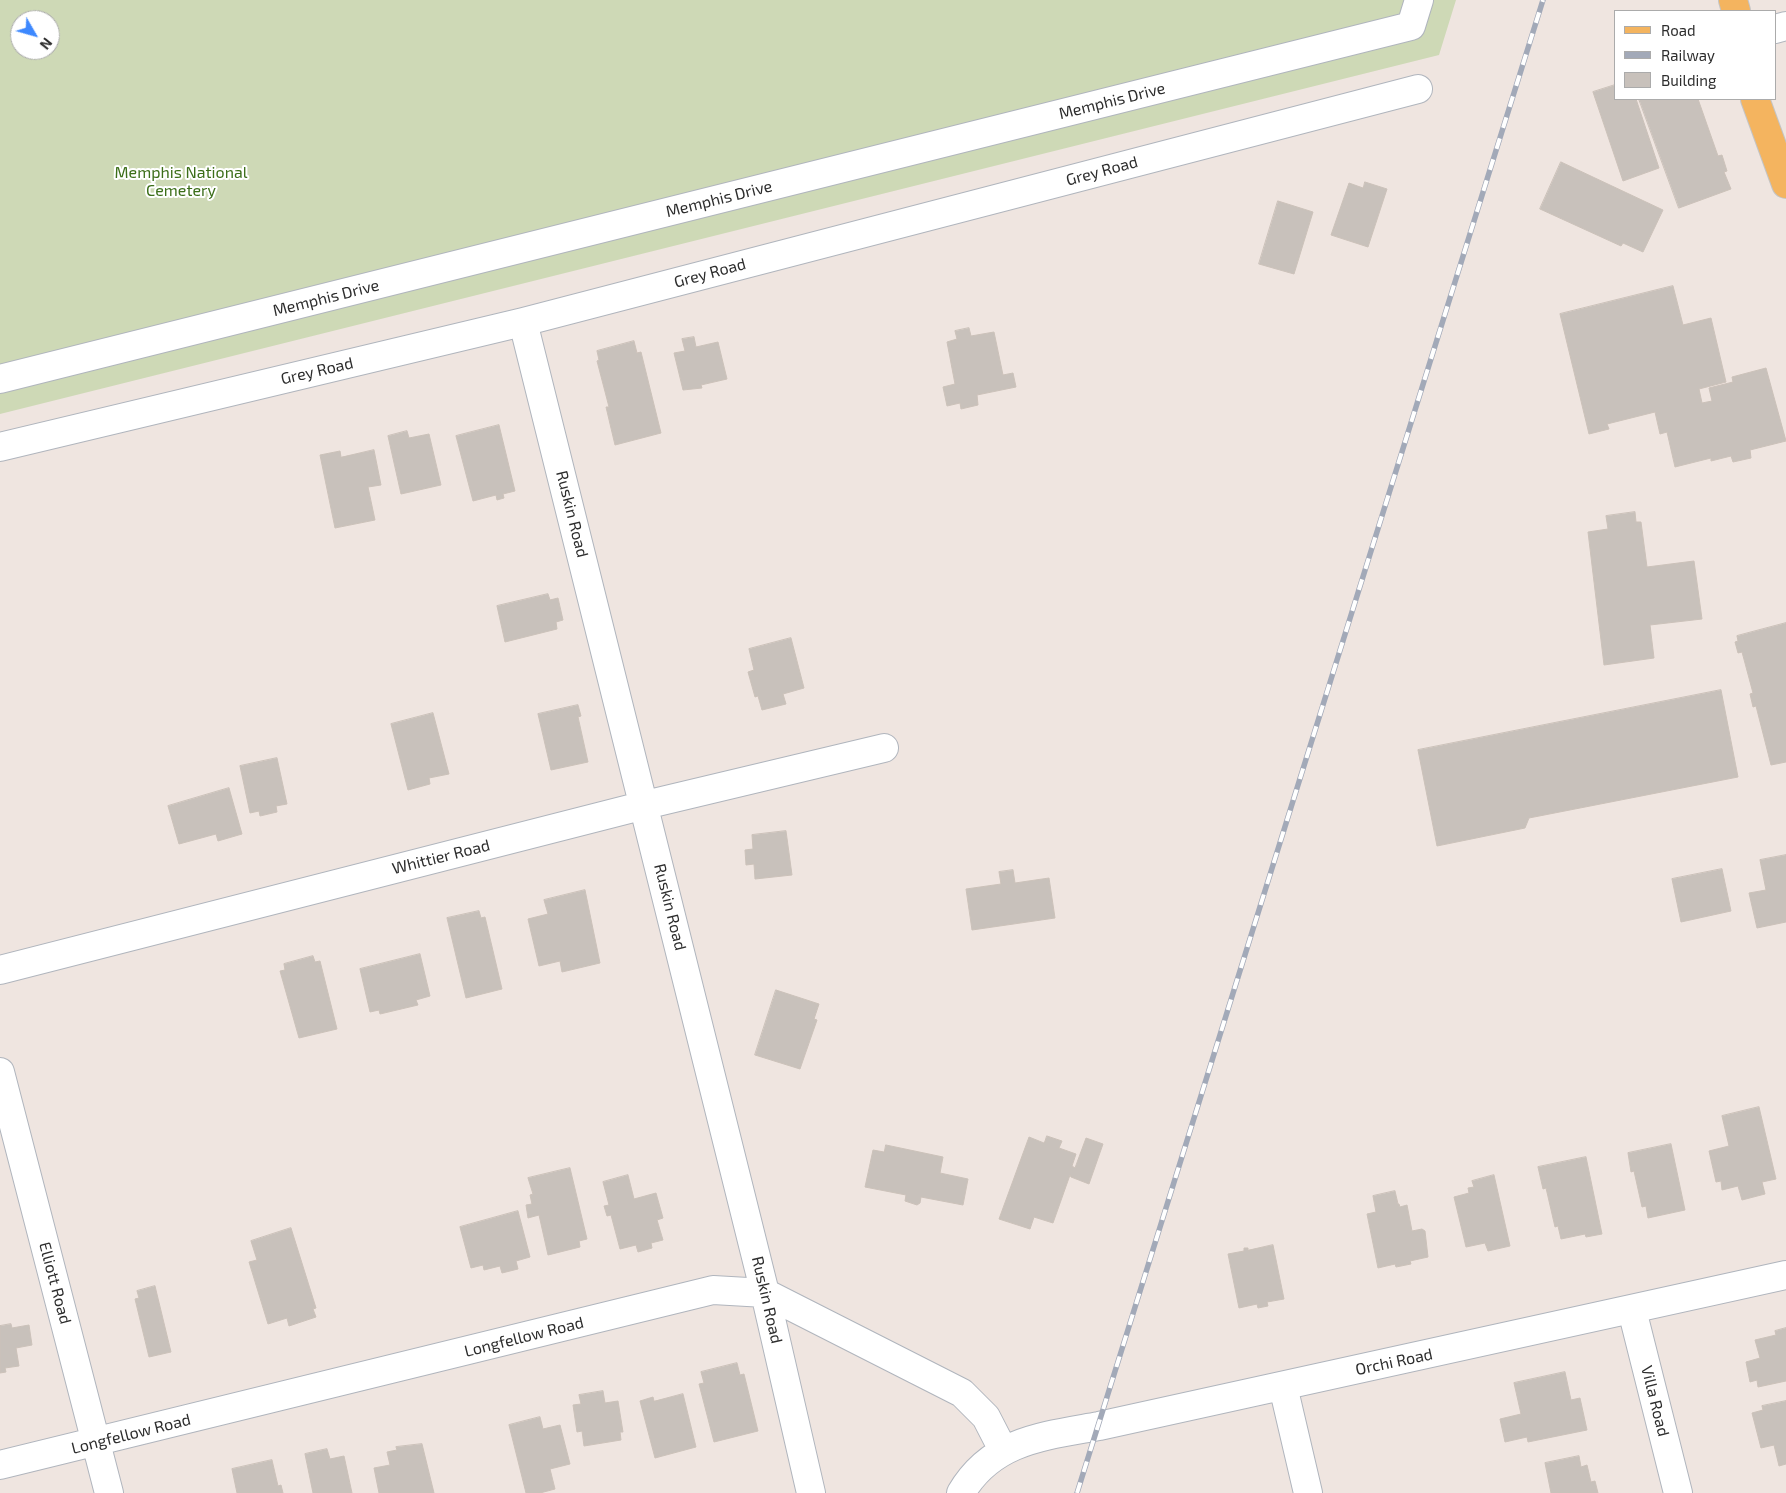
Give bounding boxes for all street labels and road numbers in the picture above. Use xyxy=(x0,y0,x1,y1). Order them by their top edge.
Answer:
street label: Memphis Drive xyxy=(1057,79,1167,123)
street label: Grey Road xyxy=(1064,152,1140,190)
street label: Memphis Drive xyxy=(664,177,774,221)
street label: Grey Road xyxy=(672,254,748,292)
street label: Memphis Drive xyxy=(271,276,381,320)
street label: Grey Road xyxy=(279,353,355,389)
street label: Ruskin Road xyxy=(552,469,592,559)
street label: Whittier Road xyxy=(390,836,492,878)
street label: Ruskin Road xyxy=(650,862,690,952)
street label: Elliott Road xyxy=(35,1240,75,1326)
street label: Ruskin Road xyxy=(748,1255,786,1345)
street label: Longfellow Road xyxy=(462,1313,586,1361)
street label: Orchi Road xyxy=(1354,1344,1434,1380)
street label: Villa Road xyxy=(1637,1364,1673,1438)
street label: Longfellow Road xyxy=(69,1410,193,1458)

